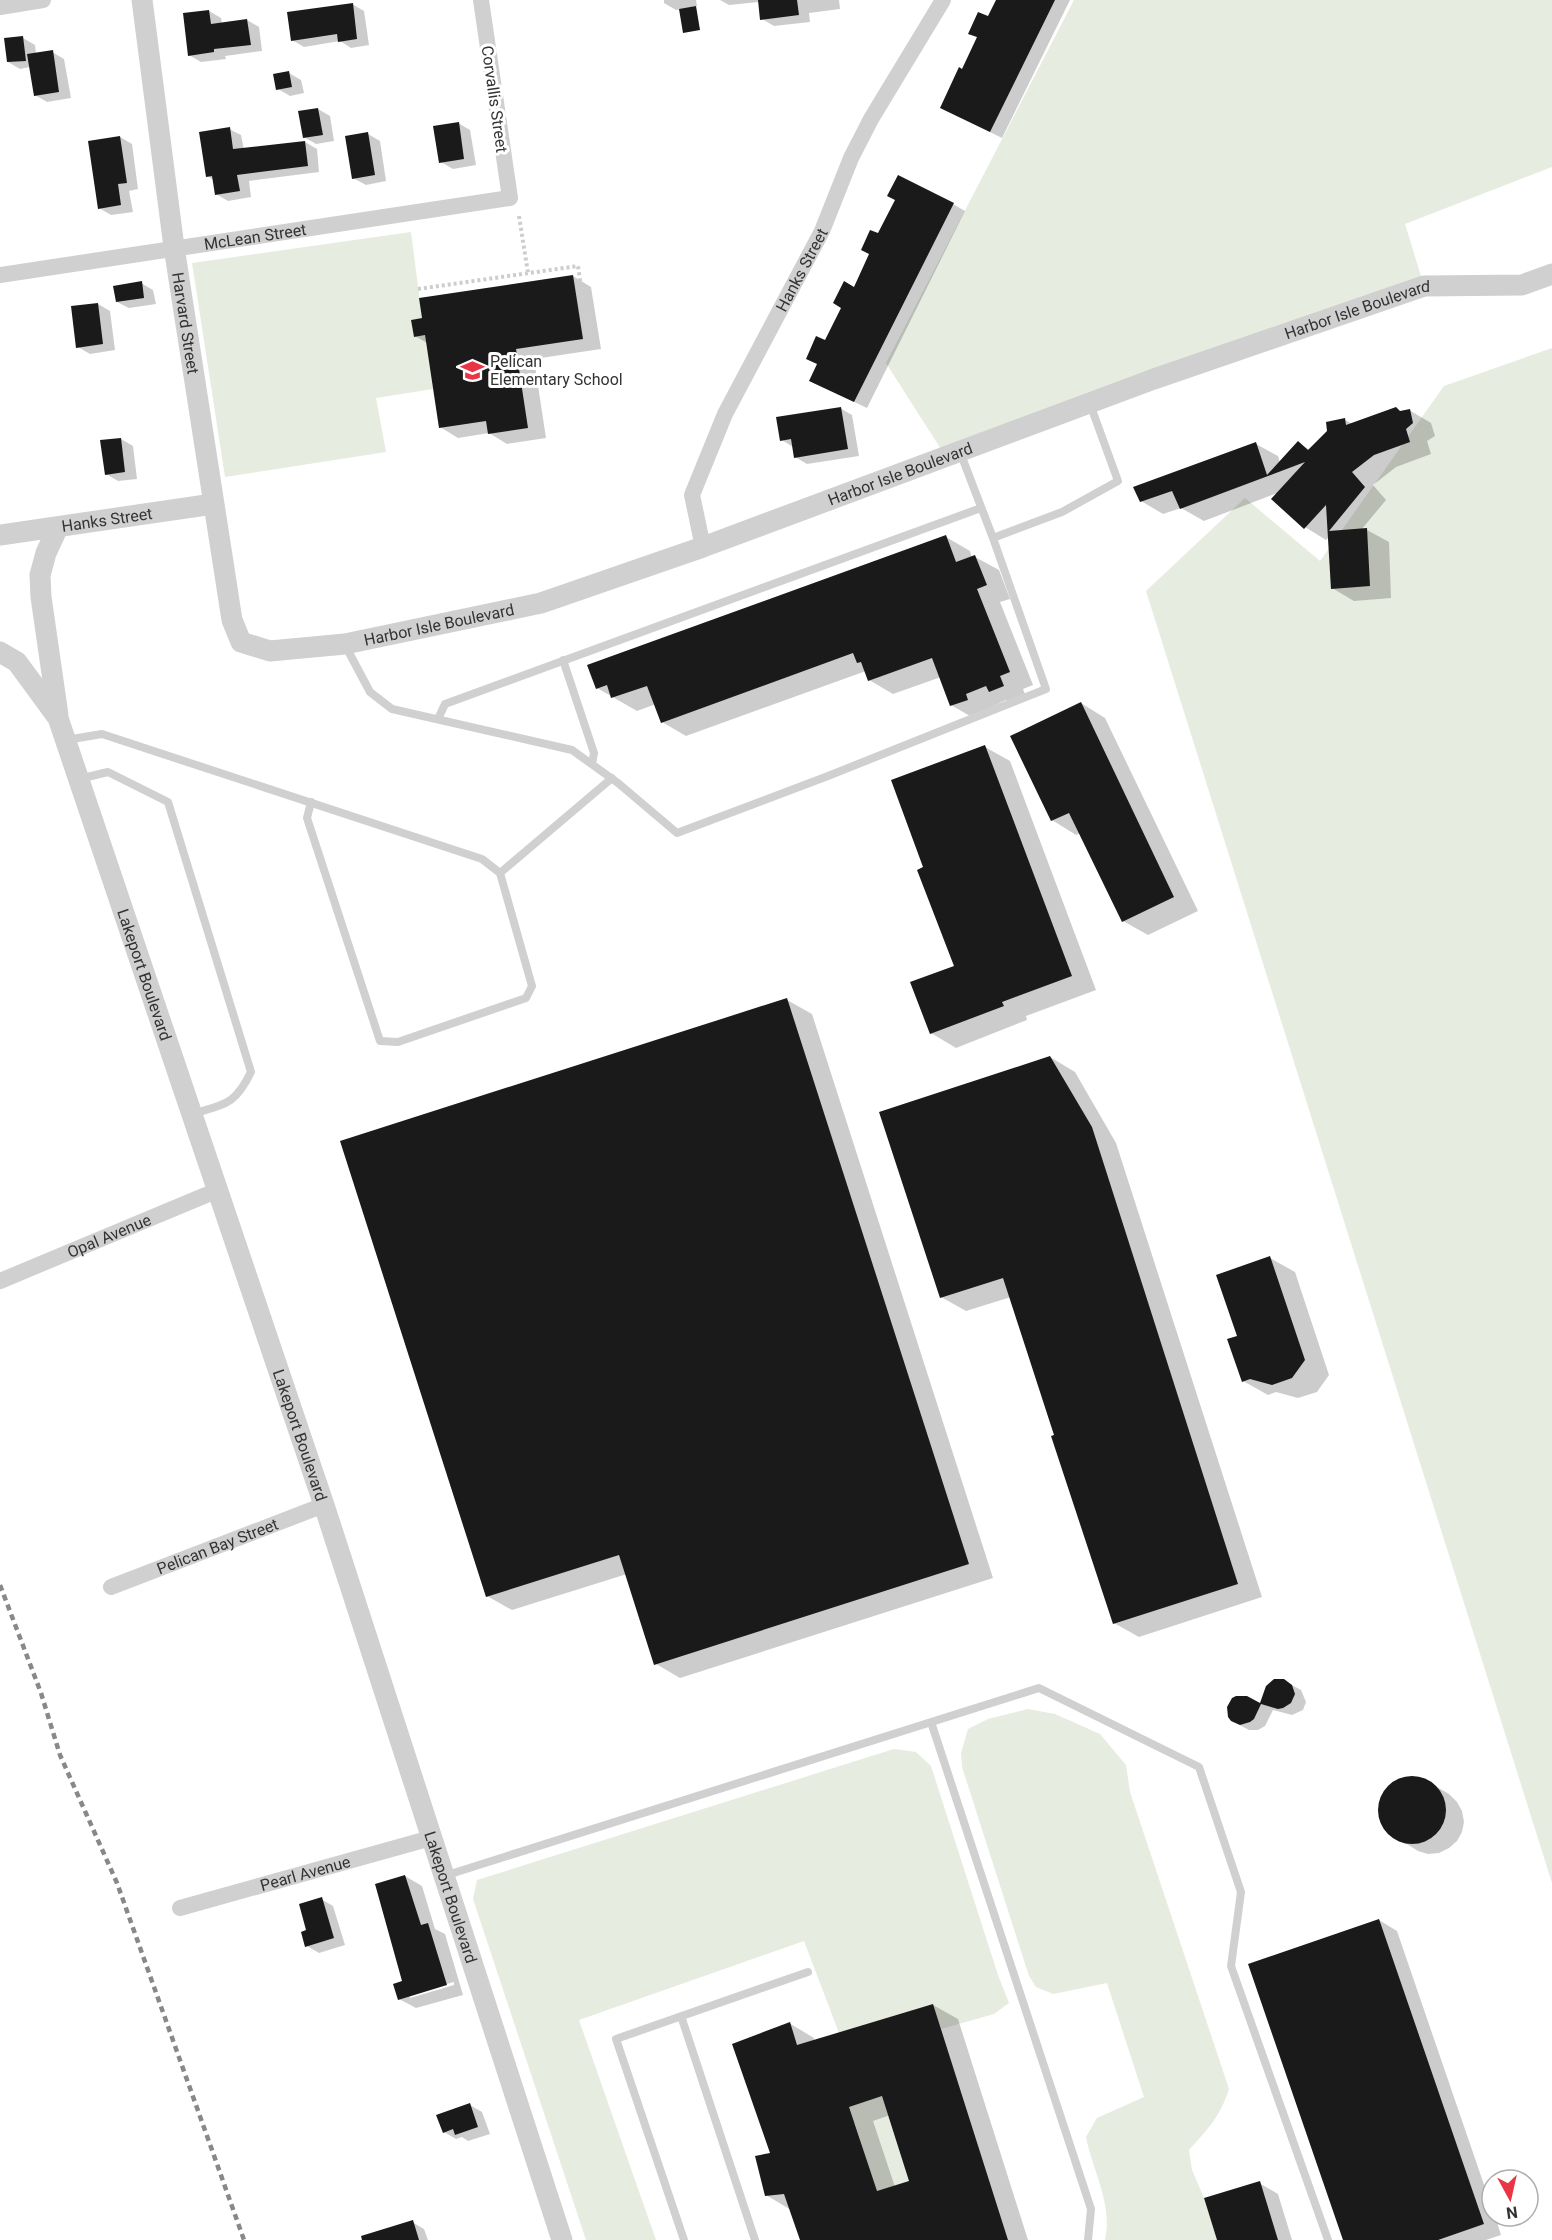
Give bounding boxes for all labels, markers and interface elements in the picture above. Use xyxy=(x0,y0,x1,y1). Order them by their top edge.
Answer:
street label: Corvallis Street xyxy=(478,44,511,154)
street label: McLean Street xyxy=(203,220,308,254)
street label: Hanks Street xyxy=(772,225,832,315)
street label: Harvard Street xyxy=(168,271,203,375)
street label: Harbor Isle Boulevard xyxy=(1282,277,1430,343)
place label: Pelican Elementary School xyxy=(490,352,623,389)
school or university icon: Pelican Elementary School xyxy=(459,357,485,383)
street label: Harbor Isle Boulevard xyxy=(825,438,975,510)
street label: Hanks Street xyxy=(60,504,154,536)
street label: Harbor Isle Boulevard xyxy=(362,600,516,650)
street label: Lakeport Boulevard xyxy=(113,906,175,1043)
street label: Opal Avenue xyxy=(64,1210,154,1262)
street label: Lakeport Boulevard xyxy=(269,1367,331,1503)
street label: Pelican Bay Street xyxy=(154,1515,281,1578)
street label: Lakeport Boulevard xyxy=(420,1829,481,1966)
street label: Pearl Avenue xyxy=(258,1852,353,1895)
north arrow xyxy=(1480,2168,1540,2228)
text: N xyxy=(1505,2202,1519,2223)

